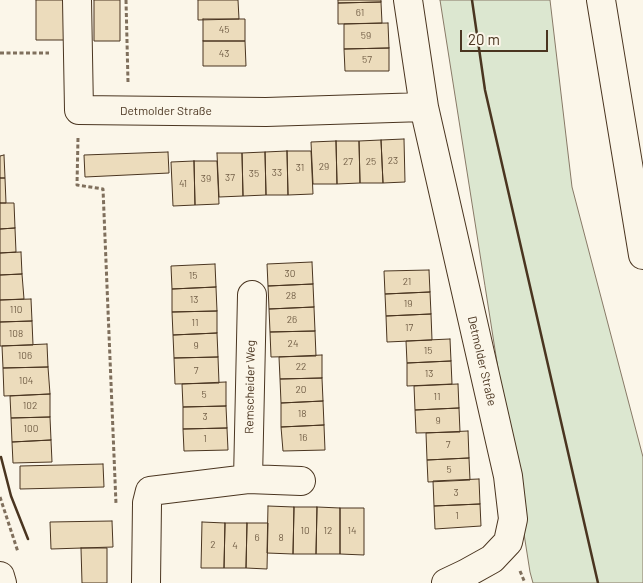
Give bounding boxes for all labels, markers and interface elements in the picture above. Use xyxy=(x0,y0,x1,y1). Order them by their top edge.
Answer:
house number: 61 xyxy=(356,7,364,19)
scale bar xyxy=(463,20,550,52)
house number: 45 xyxy=(219,24,229,36)
house number: 59 xyxy=(361,30,371,42)
text: 20 m xyxy=(468,30,500,48)
house number: 43 xyxy=(219,48,229,60)
house number: 57 xyxy=(362,54,372,66)
street label: Detmolder Straße xyxy=(120,104,212,118)
house number: 23 xyxy=(388,155,398,167)
house number: 27 xyxy=(343,156,353,168)
house number: 25 xyxy=(366,156,376,168)
house number: 29 xyxy=(319,161,329,173)
house number: 31 xyxy=(296,162,304,174)
house number: 33 xyxy=(272,167,282,179)
house number: 35 xyxy=(249,168,259,180)
house number: 37 xyxy=(225,172,235,184)
house number: 39 xyxy=(201,173,211,185)
house number: 41 xyxy=(179,178,187,190)
house number: 30 xyxy=(285,268,295,280)
house number: 15 xyxy=(189,270,197,282)
house number: 21 xyxy=(403,276,411,288)
house number: 28 xyxy=(286,290,296,302)
house number: 13 xyxy=(190,294,198,306)
house number: 19 xyxy=(404,298,412,310)
house number: 110 xyxy=(10,304,22,316)
house number: 26 xyxy=(287,314,297,326)
street label: Detmolder Straße xyxy=(465,315,499,407)
house number: 11 xyxy=(191,317,199,329)
house number: 17 xyxy=(405,322,413,334)
house number: 108 xyxy=(9,328,23,340)
house number: 24 xyxy=(288,338,298,350)
house number: 9 xyxy=(193,340,199,352)
street label: Remscheider Weg xyxy=(242,340,258,434)
house number: 15 xyxy=(424,345,432,357)
house number: 106 xyxy=(18,350,32,362)
house number: 22 xyxy=(296,361,306,373)
house number: 7 xyxy=(194,365,198,377)
house number: 13 xyxy=(425,368,433,380)
house number: 104 xyxy=(19,375,33,387)
house number: 20 xyxy=(295,384,307,396)
house number: 5 xyxy=(201,389,207,401)
house number: 11 xyxy=(433,391,441,403)
house number: 102 xyxy=(23,400,37,412)
house number: 18 xyxy=(298,408,306,420)
house number: 3 xyxy=(202,411,208,423)
house number: 9 xyxy=(435,415,441,427)
house number: 100 xyxy=(24,423,38,435)
house number: 16 xyxy=(299,432,307,444)
house number: 1 xyxy=(203,433,207,445)
house number: 7 xyxy=(446,439,450,451)
house number: 5 xyxy=(446,464,452,476)
house number: 3 xyxy=(453,487,459,499)
house number: 1 xyxy=(455,510,459,522)
house number: 10 xyxy=(300,525,310,537)
house number: 12 xyxy=(324,525,332,537)
house number: 14 xyxy=(347,525,357,537)
house number: 6 xyxy=(254,532,260,544)
house number: 8 xyxy=(278,532,284,544)
house number: 2 xyxy=(210,539,216,551)
house number: 4 xyxy=(232,540,238,552)

